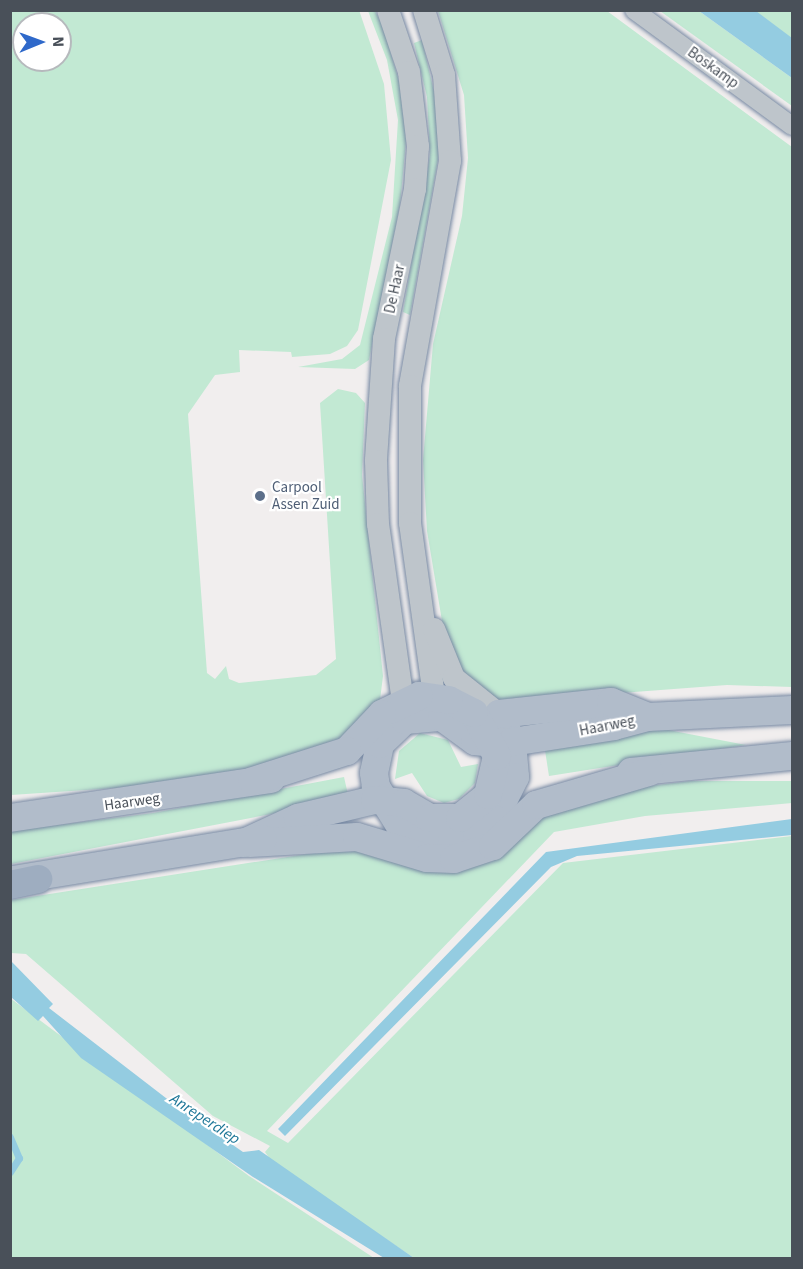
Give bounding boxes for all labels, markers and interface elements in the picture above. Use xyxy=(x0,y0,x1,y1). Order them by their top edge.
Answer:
north arrow xyxy=(12,12,72,72)
text: N xyxy=(47,36,69,47)
street label: Boskamp xyxy=(684,43,742,93)
street label: De Haar xyxy=(381,263,409,315)
place label: Carpool Assen Zuid xyxy=(272,478,340,513)
marker: Carpool Assen Zuid xyxy=(253,489,267,503)
street label: Haarweg xyxy=(578,712,636,740)
street label: Haarweg xyxy=(103,789,161,815)
water label: Anreperdiep xyxy=(166,1089,244,1149)

